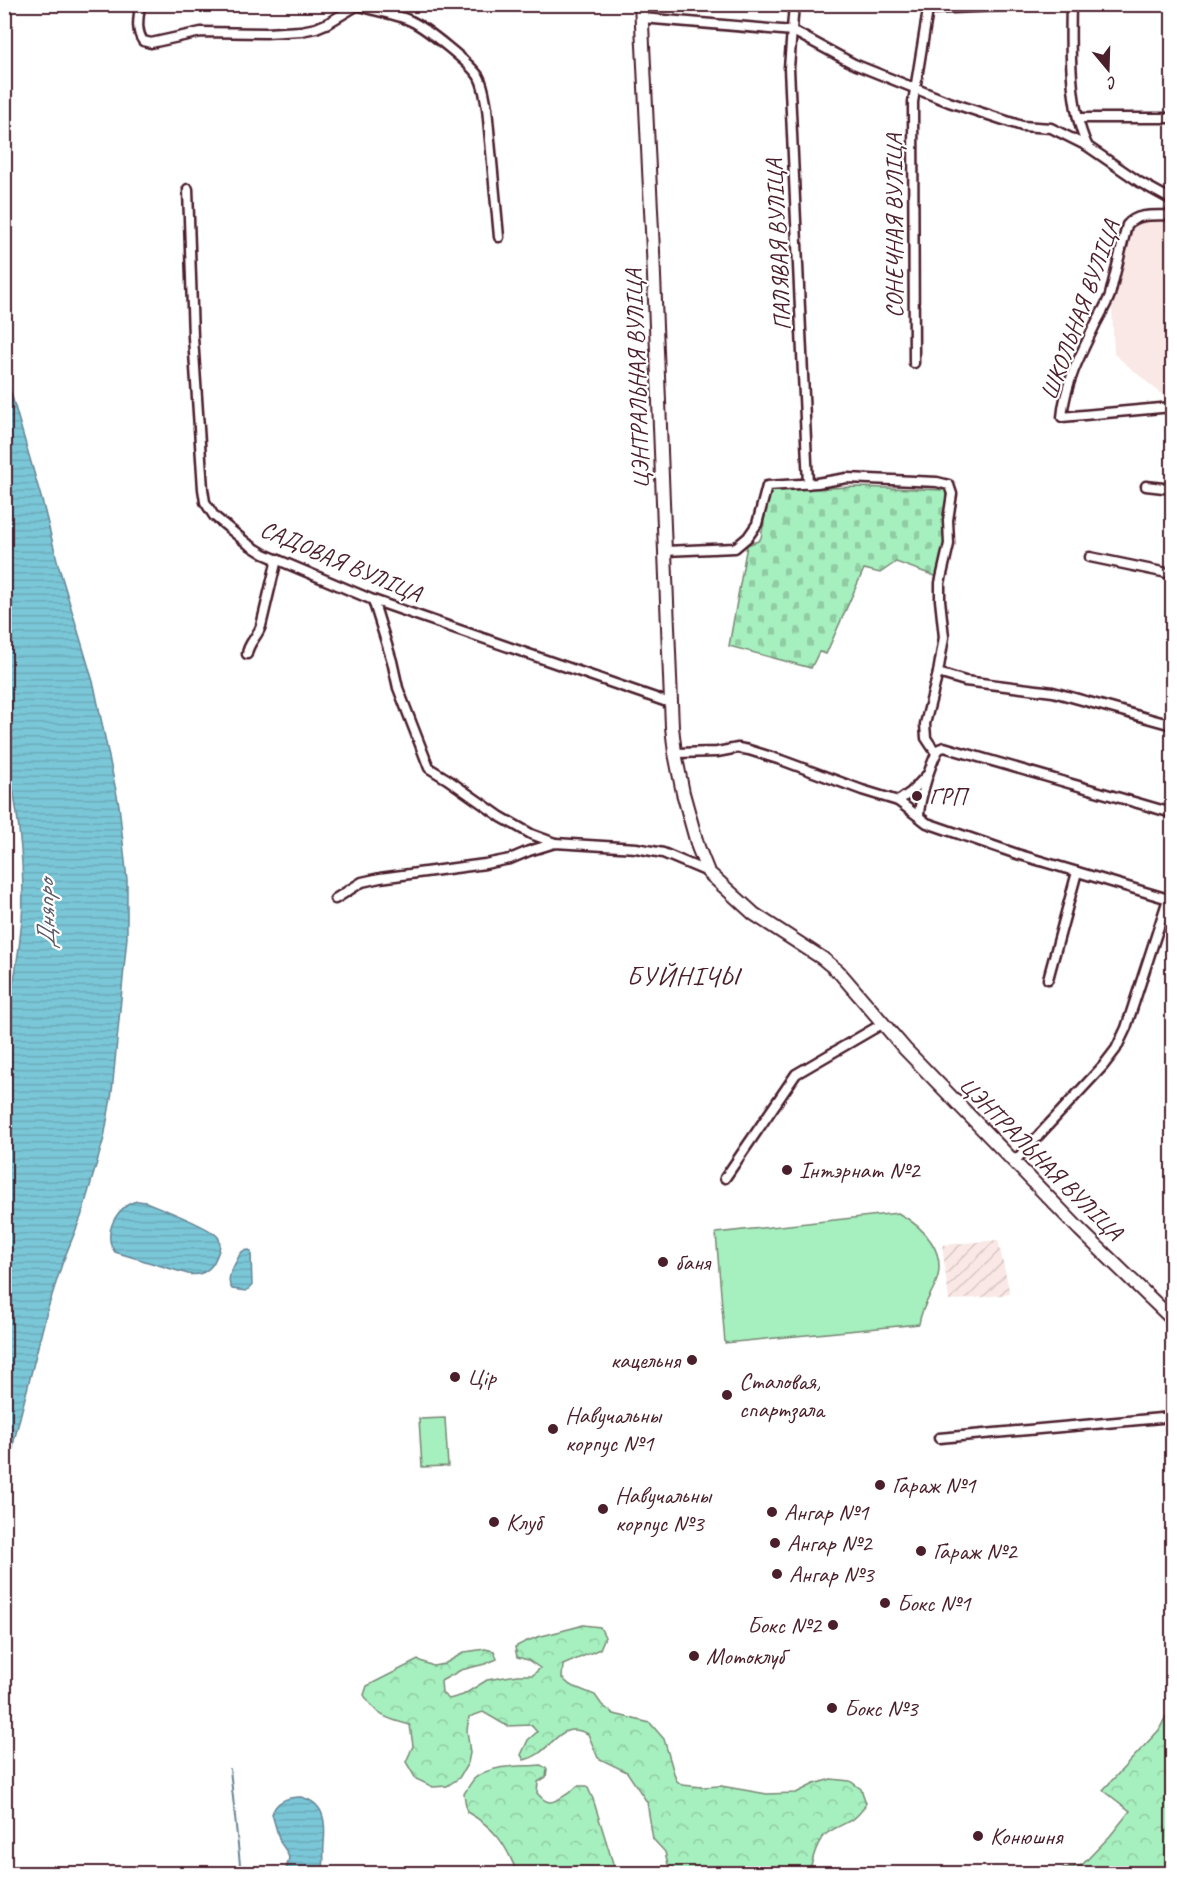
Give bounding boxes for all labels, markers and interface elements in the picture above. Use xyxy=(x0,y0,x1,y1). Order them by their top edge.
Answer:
north arrow xyxy=(1078,39,1138,99)
text: С xyxy=(1104,72,1120,94)
street label: СОНЕЧНАЯ ВУЛІЦА xyxy=(879,133,909,318)
street label: ПАЛЯВАЯ ВУЛІЦА xyxy=(758,158,797,332)
street label: ШКОЛЬНАЯ ВУЛІЦА xyxy=(1034,215,1127,404)
street label: ЦЭНТРАЛЬНАЯ ВУЛІЦА xyxy=(618,268,656,489)
street label: САДОВАЯ ВУЛІЦА xyxy=(256,514,427,609)
place label: ГРП xyxy=(929,781,970,811)
marker: ГРП xyxy=(910,789,924,803)
water label: Дняпро xyxy=(29,875,63,950)
district label: БУЙНІЧЫ xyxy=(626,959,742,993)
street label: ЦЭНТРАЛЬНАЯ ВУЛІЦА xyxy=(953,1070,1130,1247)
place label: Інтэрнат №2 xyxy=(799,1155,922,1185)
marker: Інтэрнат №2 xyxy=(780,1163,794,1177)
place label: баня xyxy=(675,1247,712,1277)
marker: баня xyxy=(656,1255,670,1269)
place label: кацельня xyxy=(610,1345,682,1375)
marker: кацельня xyxy=(685,1353,699,1367)
place label: Цір xyxy=(467,1362,497,1392)
place label: Сталовая, спартзала xyxy=(739,1366,826,1424)
marker: Цір xyxy=(448,1370,462,1384)
marker: Сталовая, спартзала xyxy=(720,1388,734,1402)
place label: Навучальны корпус №1 xyxy=(565,1400,663,1458)
marker: Навучальны корпус №1 xyxy=(546,1422,560,1436)
place label: Гараж №1 xyxy=(892,1470,977,1500)
marker: Гараж №1 xyxy=(873,1478,887,1492)
place label: Навучальны корпус №3 xyxy=(615,1480,713,1538)
place label: Ангар №1 xyxy=(784,1497,870,1527)
marker: Навучальны корпус №3 xyxy=(596,1502,610,1516)
marker: Ангар №1 xyxy=(765,1505,779,1519)
place label: Клуб xyxy=(506,1507,546,1537)
marker: Клуб xyxy=(487,1515,501,1529)
place label: Ангар №2 xyxy=(787,1528,874,1558)
marker: Ангар №2 xyxy=(768,1536,782,1550)
place label: Гараж №2 xyxy=(933,1536,1019,1566)
marker: Гараж №2 xyxy=(914,1544,928,1558)
place label: Ангар №3 xyxy=(789,1559,876,1589)
marker: Ангар №3 xyxy=(770,1567,784,1581)
place label: Бокс №1 xyxy=(897,1588,972,1618)
marker: Бокс №1 xyxy=(878,1596,892,1610)
place label: Бокс №2 xyxy=(747,1610,823,1640)
marker: Бокс №2 xyxy=(826,1618,840,1632)
place label: Мотоклуб xyxy=(706,1641,791,1671)
marker: Мотоклуб xyxy=(687,1649,701,1663)
place label: Бокс №3 xyxy=(844,1693,920,1723)
marker: Бокс №3 xyxy=(825,1701,839,1715)
place label: Конюшня xyxy=(990,1821,1064,1851)
marker: Конюшня xyxy=(971,1829,985,1843)

